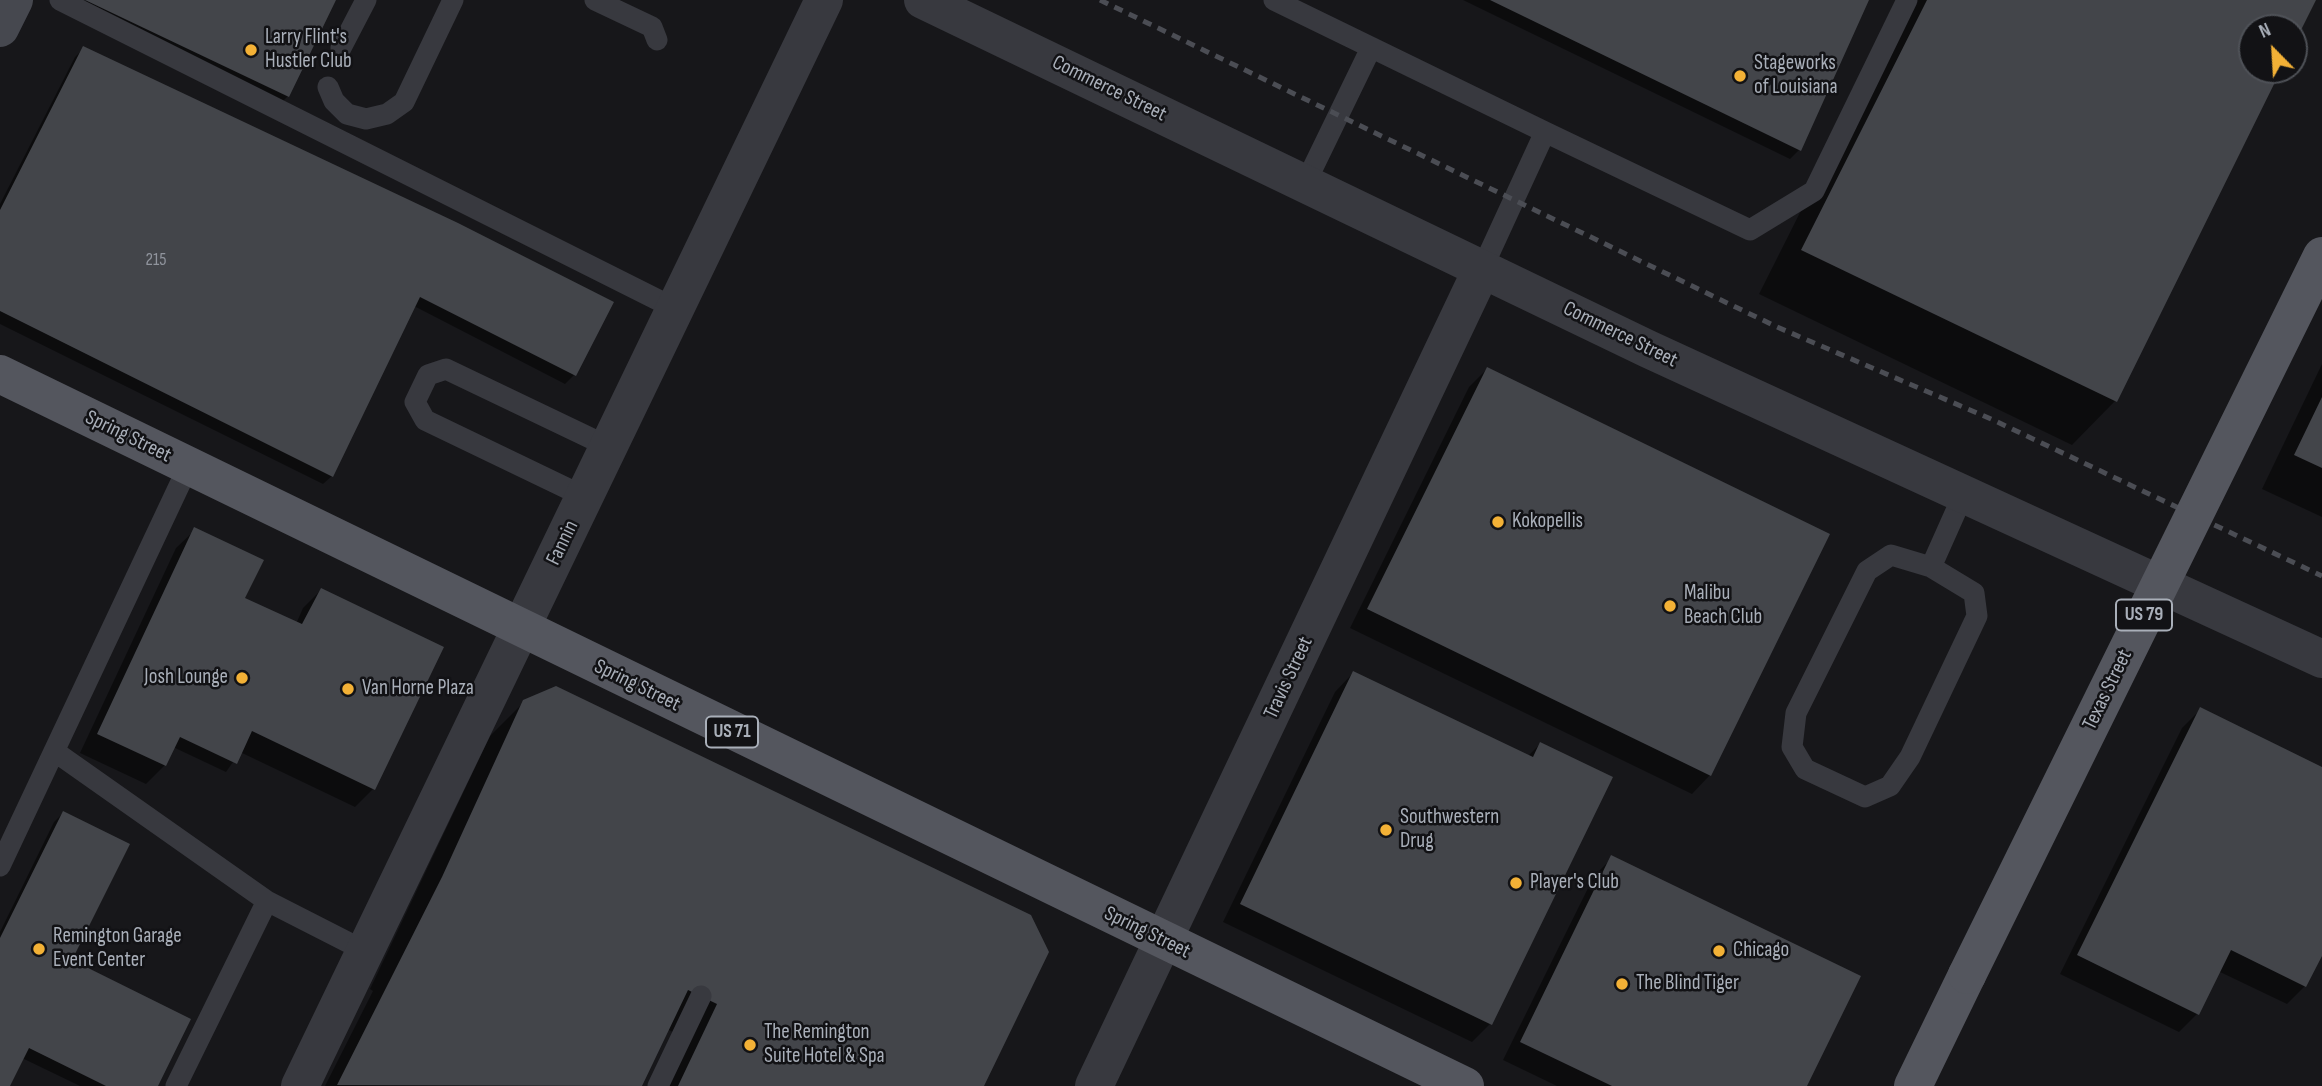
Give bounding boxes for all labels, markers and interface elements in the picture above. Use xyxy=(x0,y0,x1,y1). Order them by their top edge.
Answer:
north arrow xyxy=(2238,14,2308,84)
text: N xyxy=(2256,19,2274,44)
place label: Larry Flint's Hustler Club xyxy=(265,25,352,75)
marker: Larry Flint's Hustler Club xyxy=(243,42,259,58)
street label: Commerce Street xyxy=(1048,50,1170,128)
place label: Stageworks of Louisiana xyxy=(1754,51,1838,101)
marker: Stageworks of Louisiana xyxy=(1732,68,1748,84)
house number: 215 xyxy=(146,249,166,271)
street label: Commerce Street xyxy=(1559,296,1681,374)
street label: Spring Street xyxy=(81,405,175,469)
place label: Kokopellis xyxy=(1512,509,1583,535)
marker: Kokopellis xyxy=(1490,514,1506,530)
street label: Fannin xyxy=(541,517,585,569)
place label: Malibu Beach Club xyxy=(1684,581,1762,631)
marker: Malibu Beach Club xyxy=(1662,598,1678,614)
road number: US 79 xyxy=(2116,600,2172,630)
street label: Travis Street xyxy=(1259,633,1319,723)
street label: Texas Street xyxy=(2078,646,2138,734)
street label: Spring Street xyxy=(590,654,684,718)
place label: Josh Lounge xyxy=(144,665,228,691)
marker: Josh Lounge xyxy=(234,670,250,686)
place label: Van Horne Plaza xyxy=(362,676,474,702)
marker: Van Horne Plaza xyxy=(340,681,356,697)
road number: US 71 xyxy=(706,716,758,748)
place label: Southwestern Drug xyxy=(1400,805,1499,855)
marker: Southwestern Drug xyxy=(1378,822,1394,838)
place label: Player's Club xyxy=(1530,870,1619,896)
marker: Player's Club xyxy=(1508,875,1524,891)
street label: Spring Street xyxy=(1100,901,1194,965)
place label: Remington Garage Event Center xyxy=(53,924,182,974)
place label: Chicago xyxy=(1733,938,1789,964)
marker: Remington Garage Event Center xyxy=(31,941,47,957)
marker: Chicago xyxy=(1711,943,1727,959)
place label: The Blind Tiger xyxy=(1636,971,1739,997)
marker: The Blind Tiger xyxy=(1614,976,1630,992)
place label: The Remington Suite Hotel & Spa xyxy=(764,1020,885,1070)
marker: The Remington Suite Hotel & Spa xyxy=(742,1037,758,1053)

